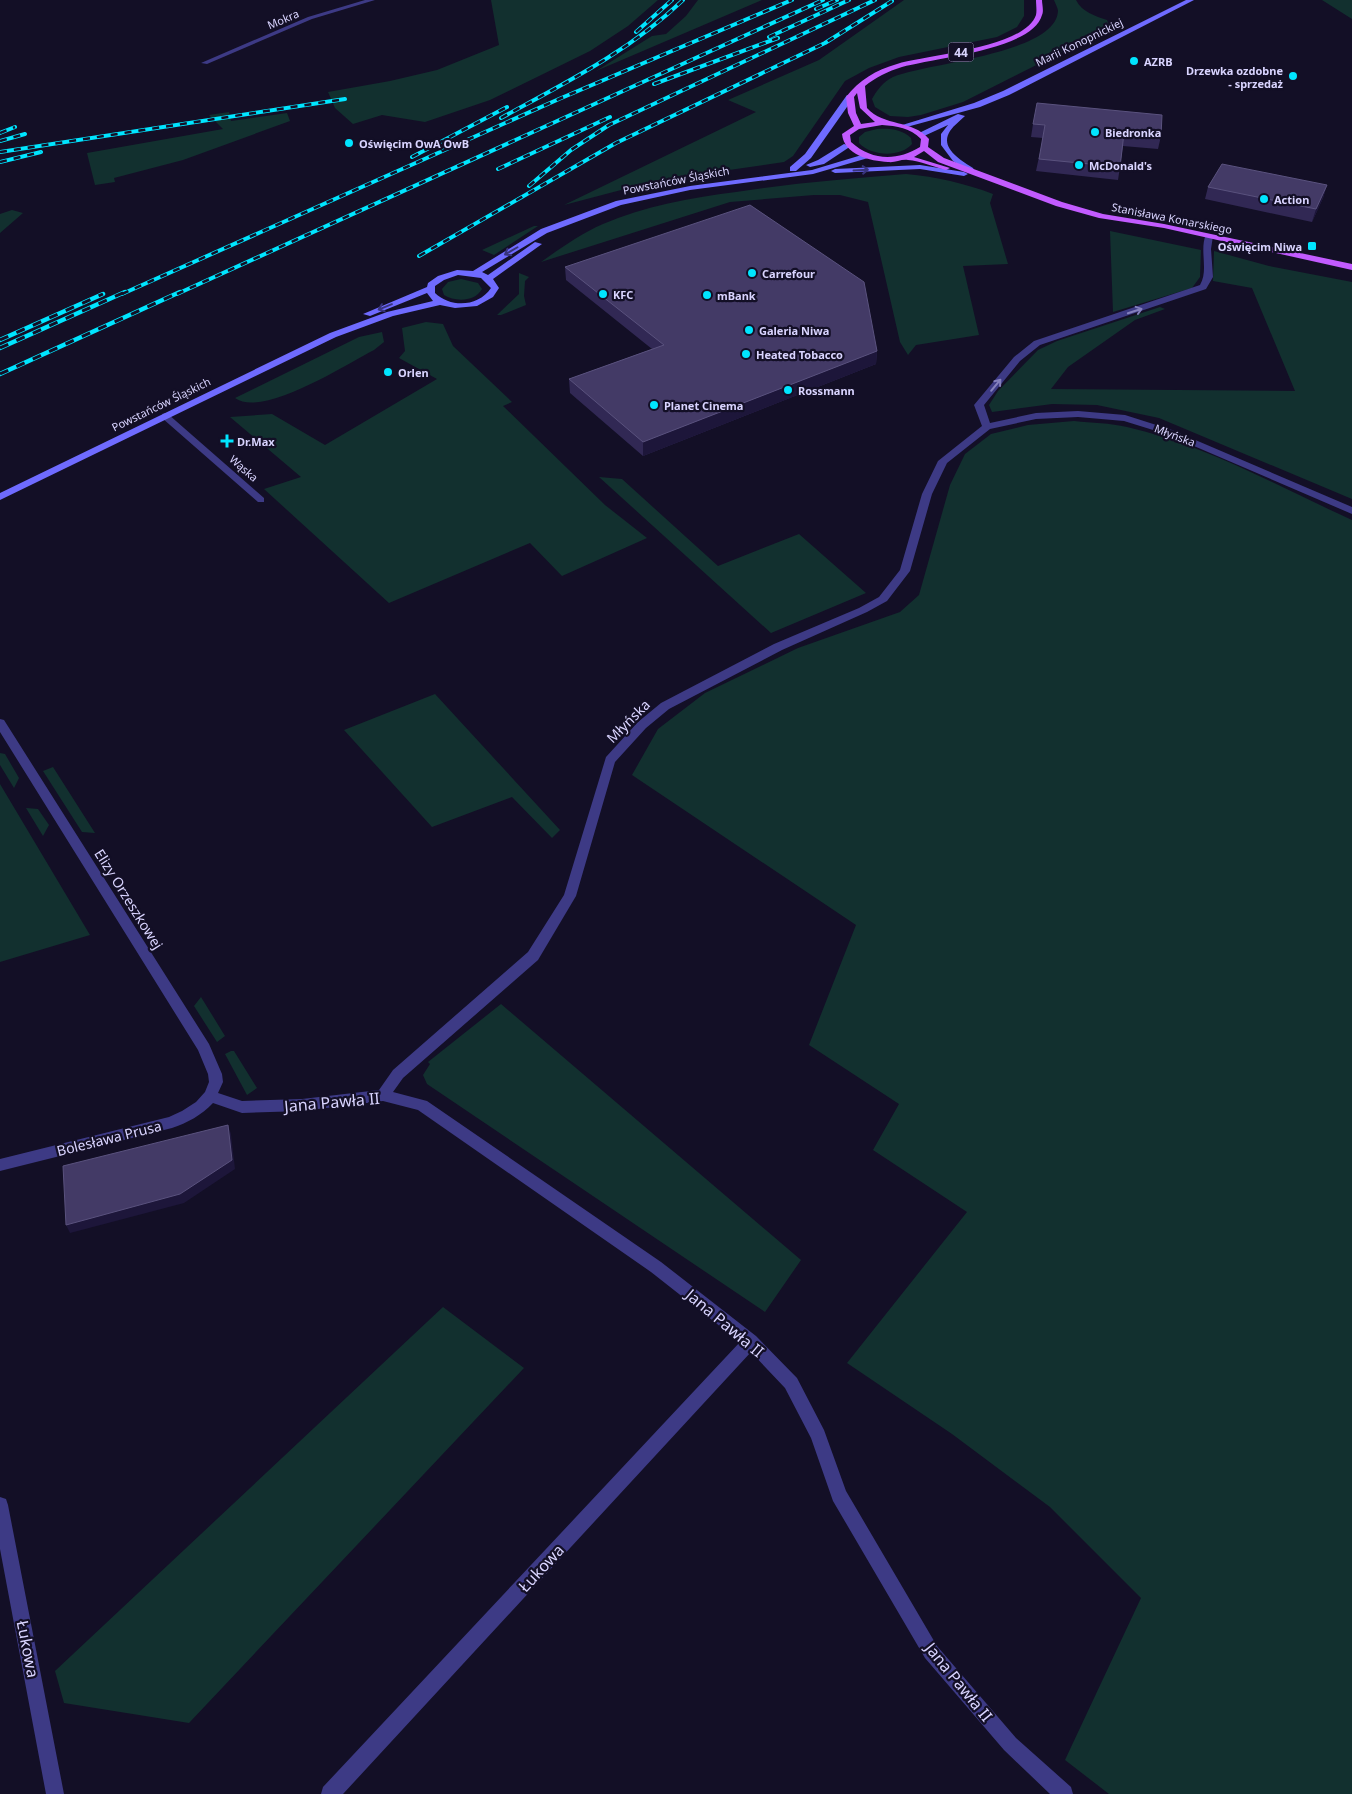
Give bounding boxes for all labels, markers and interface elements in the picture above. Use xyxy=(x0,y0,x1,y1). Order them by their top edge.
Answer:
street label: Mokra xyxy=(265,6,301,32)
street label: Marii Konopnickiej xyxy=(1033,14,1125,70)
road number: 44 xyxy=(948,42,974,62)
place label: AZRB xyxy=(1144,54,1173,69)
marker: AZRB xyxy=(1128,55,1140,67)
place label: Drzewka ozdobne - sprzedaż xyxy=(1186,63,1284,91)
marker: Drzewka ozdobne - sprzedaż xyxy=(1287,70,1299,82)
place label: Biedronka xyxy=(1105,125,1161,140)
marker: Biedronka xyxy=(1089,126,1101,138)
place label: Oświęcim OwA OwB xyxy=(359,136,469,151)
marker: Oświęcim OwA OwB xyxy=(343,137,355,149)
place label: McDonald's xyxy=(1089,158,1153,173)
marker: McDonald's xyxy=(1073,159,1085,171)
street label: Powstańców Śląskich xyxy=(621,162,731,198)
one-way arrow xyxy=(853,165,869,174)
place label: Action xyxy=(1274,192,1309,207)
marker: Action xyxy=(1258,193,1270,205)
street label: Stanisława Konarskiego xyxy=(1111,199,1234,237)
place label: Oświęcim Niwa xyxy=(1218,239,1302,254)
marker: Oświęcim Niwa xyxy=(1306,240,1318,252)
one-way arrow xyxy=(504,246,518,256)
place label: Carrefour xyxy=(762,266,815,281)
marker: Carrefour xyxy=(746,267,758,279)
place label: KFC xyxy=(613,287,633,302)
marker: KFC xyxy=(597,288,609,300)
place label: mBank xyxy=(717,288,756,303)
marker: mBank xyxy=(701,289,713,301)
one-way arrow xyxy=(377,303,392,312)
one-way arrow xyxy=(1126,305,1142,315)
place label: Galeria Niwa xyxy=(759,323,829,338)
marker: Galeria Niwa xyxy=(743,324,755,336)
place label: Heated Tobacco xyxy=(756,347,843,362)
marker: Heated Tobacco xyxy=(740,348,752,360)
place label: Orlen xyxy=(398,365,429,380)
marker: Orlen xyxy=(382,366,394,378)
street label: Powstańców Śląskich xyxy=(109,374,213,434)
one-way arrow xyxy=(990,379,1001,392)
place label: Rossmann xyxy=(798,383,855,398)
marker: Rossmann xyxy=(782,384,794,396)
place label: Planet Cinema xyxy=(664,398,743,413)
marker: Planet Cinema xyxy=(648,399,660,411)
street label: Młyńska xyxy=(1152,420,1198,450)
place label: Dr.Max xyxy=(237,434,275,449)
marker: Dr.Max xyxy=(221,435,233,447)
street label: Wąska xyxy=(226,451,262,485)
street label: Młyńska xyxy=(602,695,654,747)
street label: Elizy Orzeszkowej xyxy=(90,845,168,953)
street label: Jana Pawła II xyxy=(281,1087,381,1117)
street label: Bolesława Prusa xyxy=(55,1116,163,1160)
street label: Jana Pawła II xyxy=(680,1283,769,1362)
street label: Łukowa xyxy=(513,1539,569,1597)
street label: Łukowa xyxy=(12,1619,44,1679)
street label: Jana Pawła II xyxy=(919,1636,998,1726)

